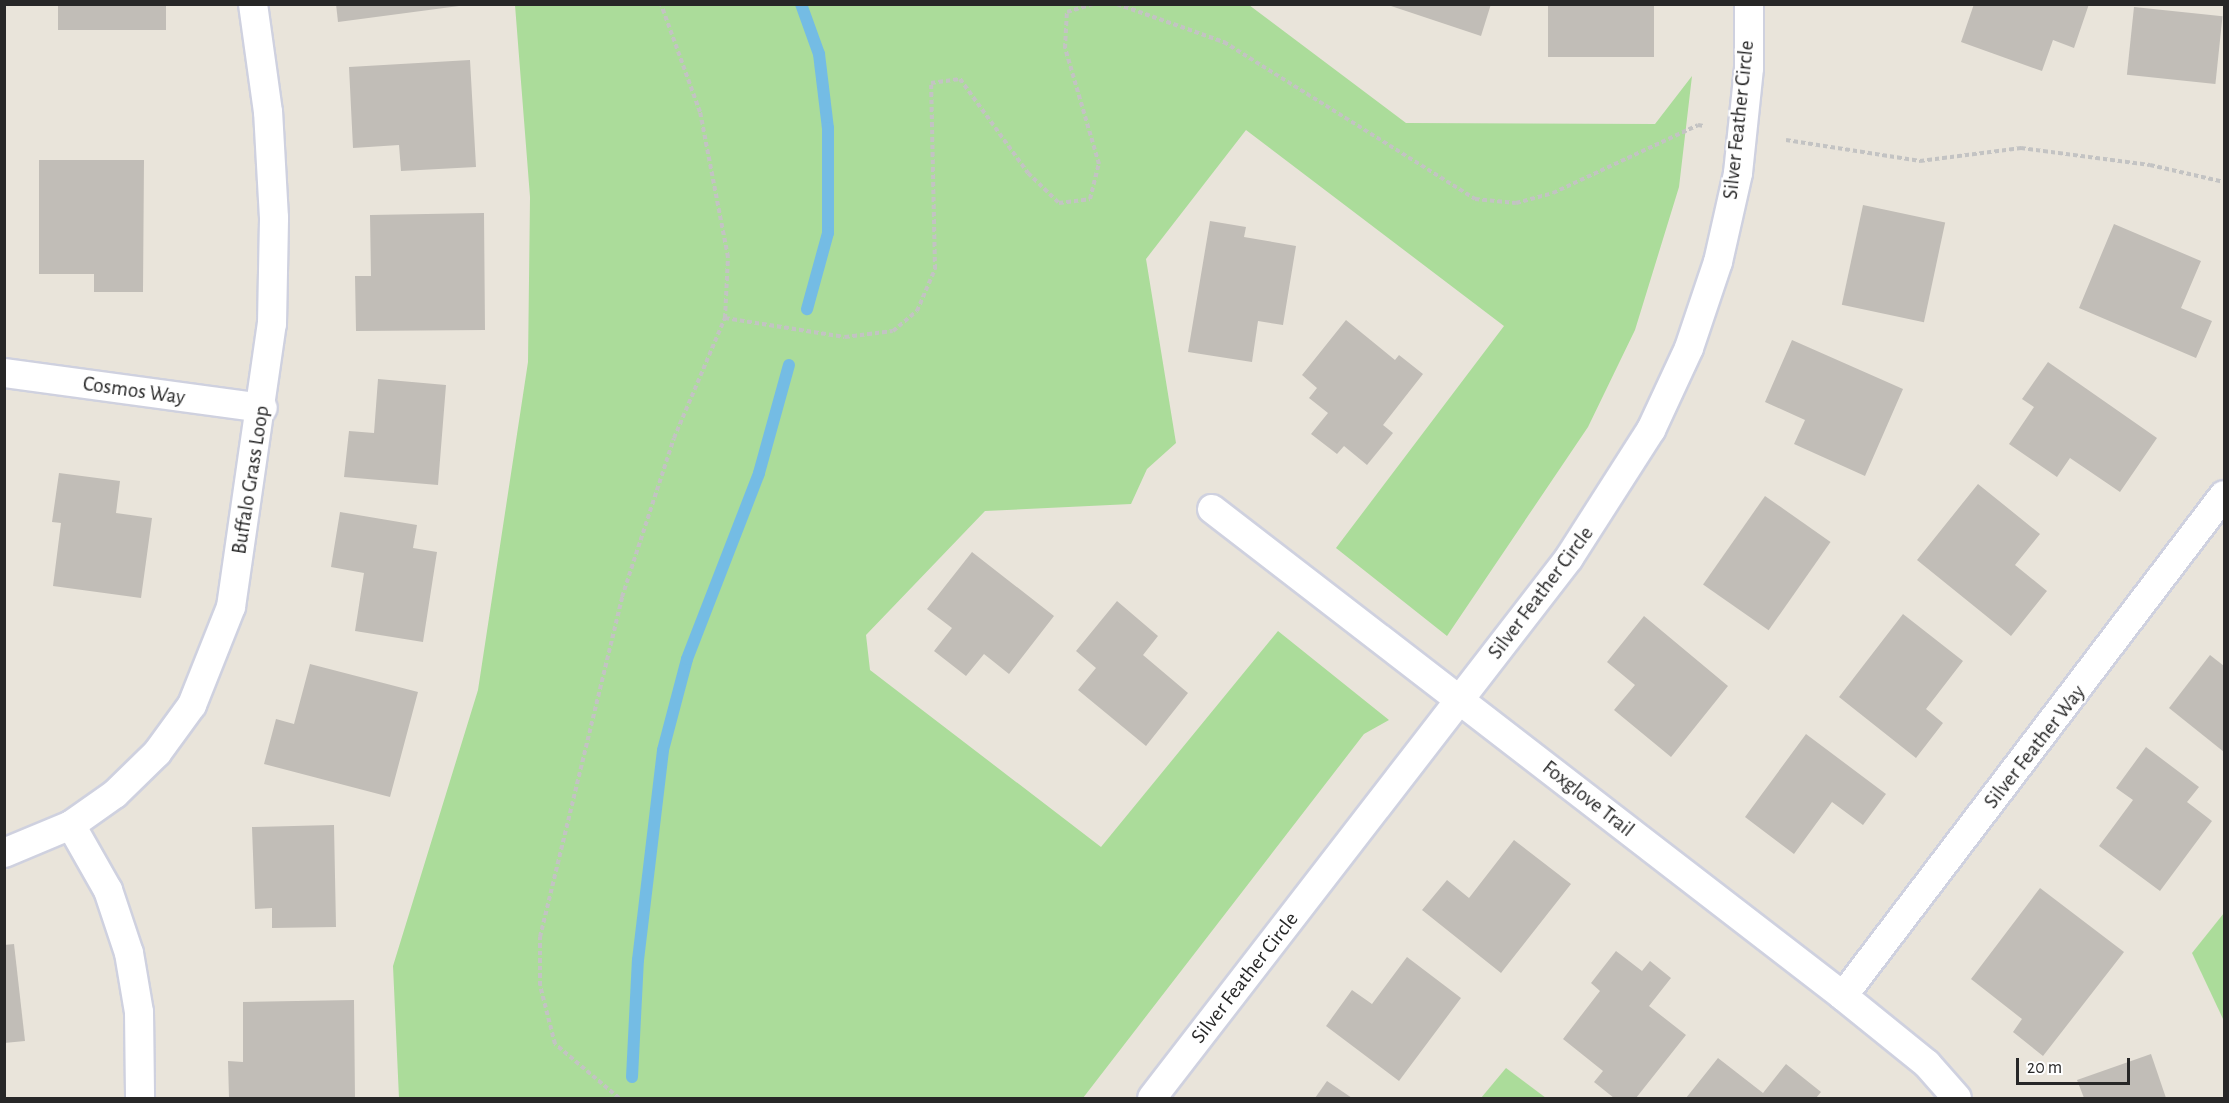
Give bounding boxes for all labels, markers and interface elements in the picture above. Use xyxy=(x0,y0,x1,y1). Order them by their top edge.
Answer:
street label: Silver Feather Circle xyxy=(1718,39,1760,201)
street label: Cosmos Way xyxy=(81,371,187,411)
street label: Buffalo Grass Loop xyxy=(227,404,275,556)
street label: Silver Feather Circle xyxy=(1483,522,1599,664)
street label: Silver Feather Way xyxy=(1979,680,2091,814)
street label: Foxglove Trail xyxy=(1537,755,1639,843)
street label: Silver Feather Circle xyxy=(1186,907,1304,1049)
scale bar xyxy=(2019,1046,2133,1084)
text: 20 m xyxy=(2027,1059,2062,1077)

